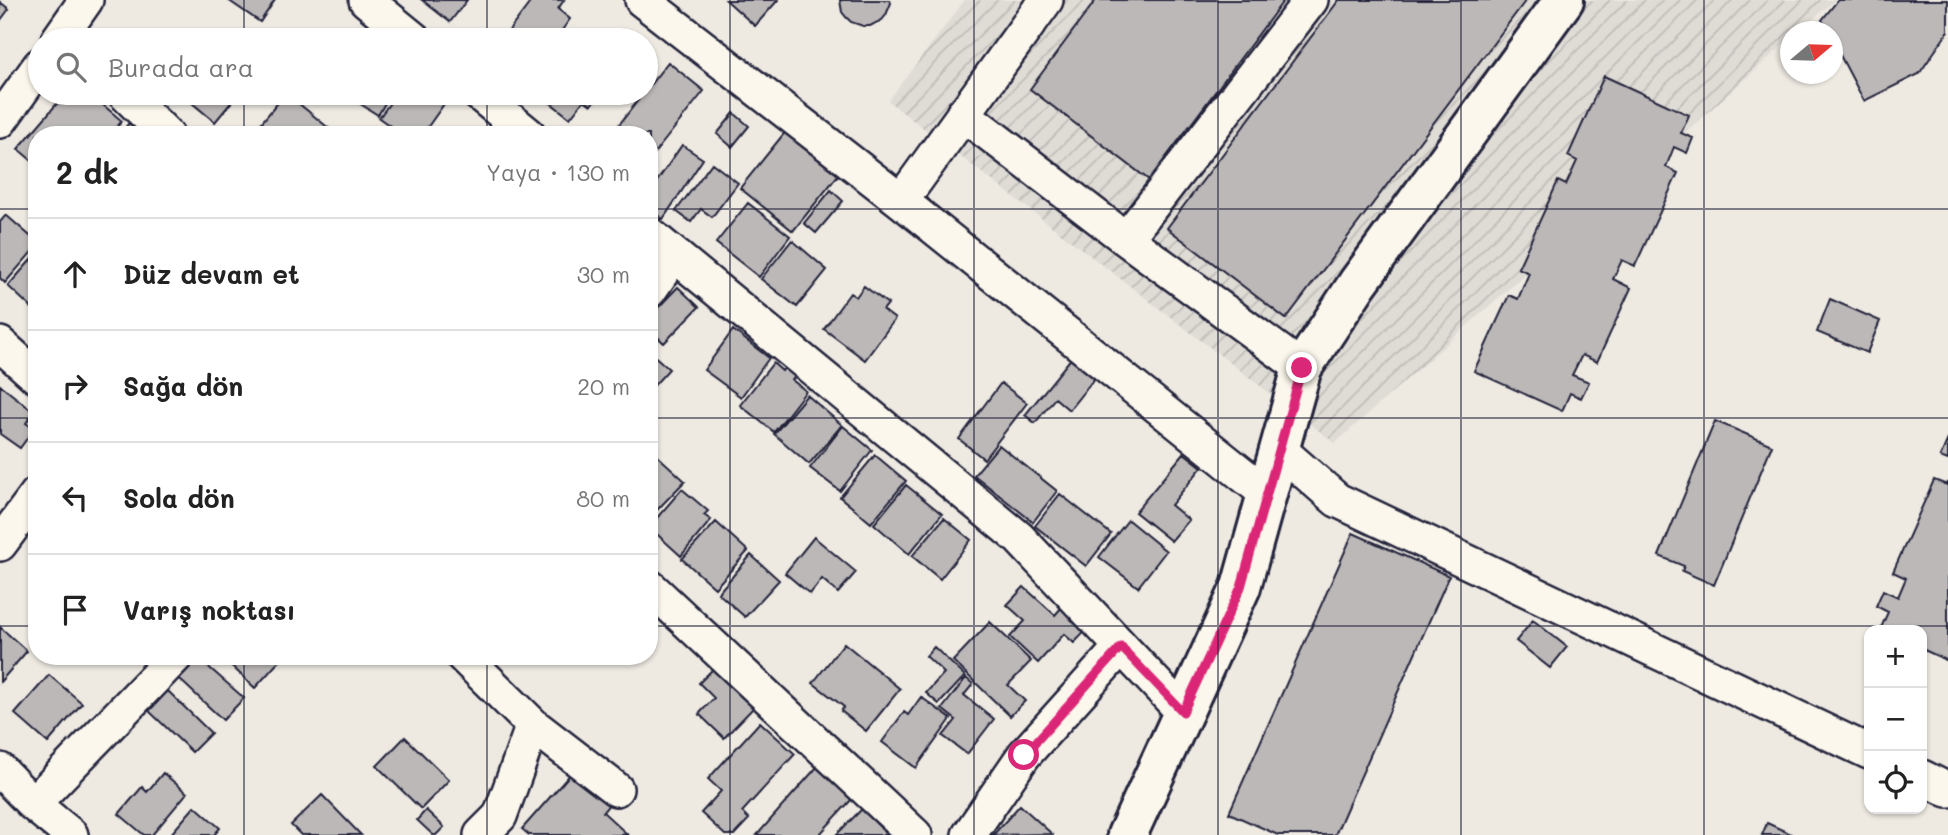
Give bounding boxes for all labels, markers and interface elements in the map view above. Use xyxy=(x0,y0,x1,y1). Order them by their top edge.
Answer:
north arrow xyxy=(1780,21,1843,84)
search box xyxy=(28,28,658,105)
icon: search xyxy=(52,48,90,86)
text: Burada ara xyxy=(108,50,254,84)
text: 2 dk xyxy=(56,152,119,192)
text: Yaya · 130 m xyxy=(486,157,630,187)
icon: ahead xyxy=(56,255,94,293)
text: Düz devam et xyxy=(123,257,300,291)
text: 30 m xyxy=(577,259,630,289)
route end xyxy=(1286,352,1317,383)
icon: right xyxy=(56,367,94,405)
text: Sağa dön xyxy=(123,369,243,403)
text: 20 m xyxy=(577,371,630,401)
icon: left xyxy=(56,479,94,517)
text: Sola dön xyxy=(123,481,235,515)
text: 80 m xyxy=(576,483,630,513)
icon: arrive xyxy=(56,591,94,629)
text: Varış noktası xyxy=(123,593,296,627)
map controls xyxy=(1864,625,1927,814)
button: + xyxy=(1864,625,1927,688)
button: − xyxy=(1864,688,1927,751)
route start xyxy=(1008,739,1039,770)
button: locate xyxy=(1864,751,1927,814)

